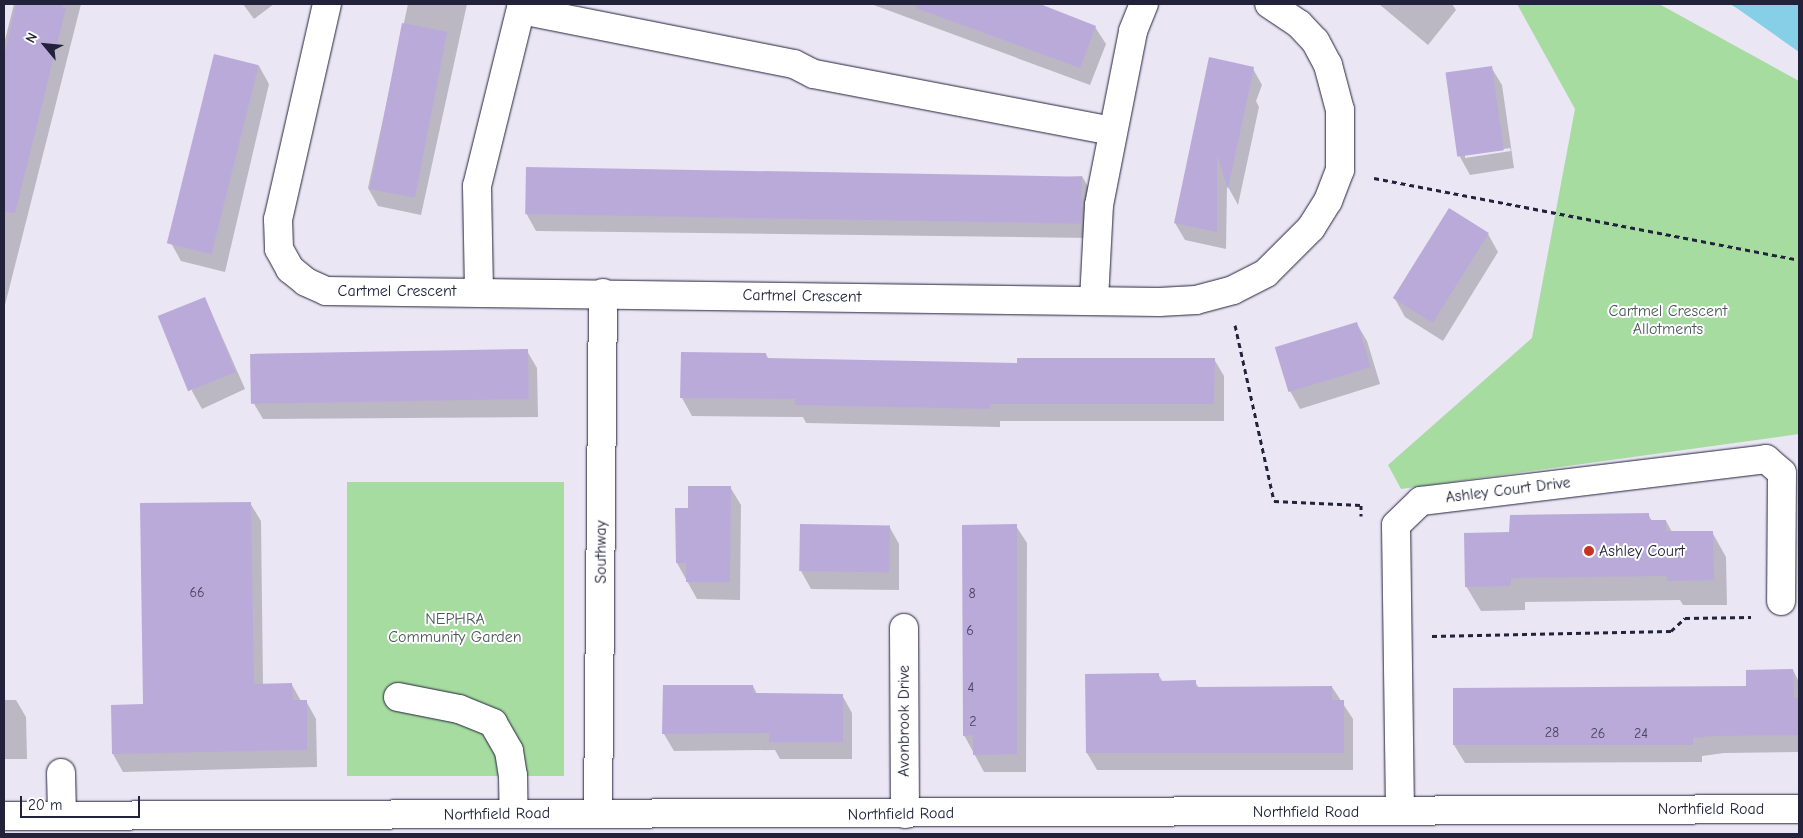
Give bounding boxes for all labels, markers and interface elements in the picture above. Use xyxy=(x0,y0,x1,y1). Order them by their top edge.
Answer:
north arrow xyxy=(20,20,70,70)
text: N xyxy=(22,30,41,46)
street label: Cartmel Crescent xyxy=(338,281,456,301)
street label: Cartmel Crescent xyxy=(742,285,862,307)
park label: Cartmel Crescent Allotments xyxy=(1609,301,1727,339)
street label: Ashley Court Drive xyxy=(1444,473,1572,507)
street label: Southway xyxy=(591,520,611,584)
place label: Ashley Court xyxy=(1599,541,1685,561)
marker: Ashley Court xyxy=(1583,545,1595,557)
house number: 66 xyxy=(189,585,205,601)
house number: 8 xyxy=(968,586,976,602)
park label: NEPHRA Community Garden xyxy=(388,609,522,647)
house number: 6 xyxy=(966,623,974,639)
street label: Avonbrook Drive xyxy=(894,665,914,777)
house number: 4 xyxy=(968,680,974,696)
house number: 2 xyxy=(969,714,977,730)
house number: 28 xyxy=(1545,725,1559,741)
house number: 26 xyxy=(1591,726,1605,742)
house number: 24 xyxy=(1634,726,1648,742)
scale bar xyxy=(22,786,142,818)
text: 20 m xyxy=(28,796,62,814)
street label: Northfield Road xyxy=(1658,799,1764,819)
street label: Northfield Road xyxy=(1253,802,1359,822)
street label: Northfield Road xyxy=(444,803,550,825)
street label: Northfield Road xyxy=(848,803,954,825)

